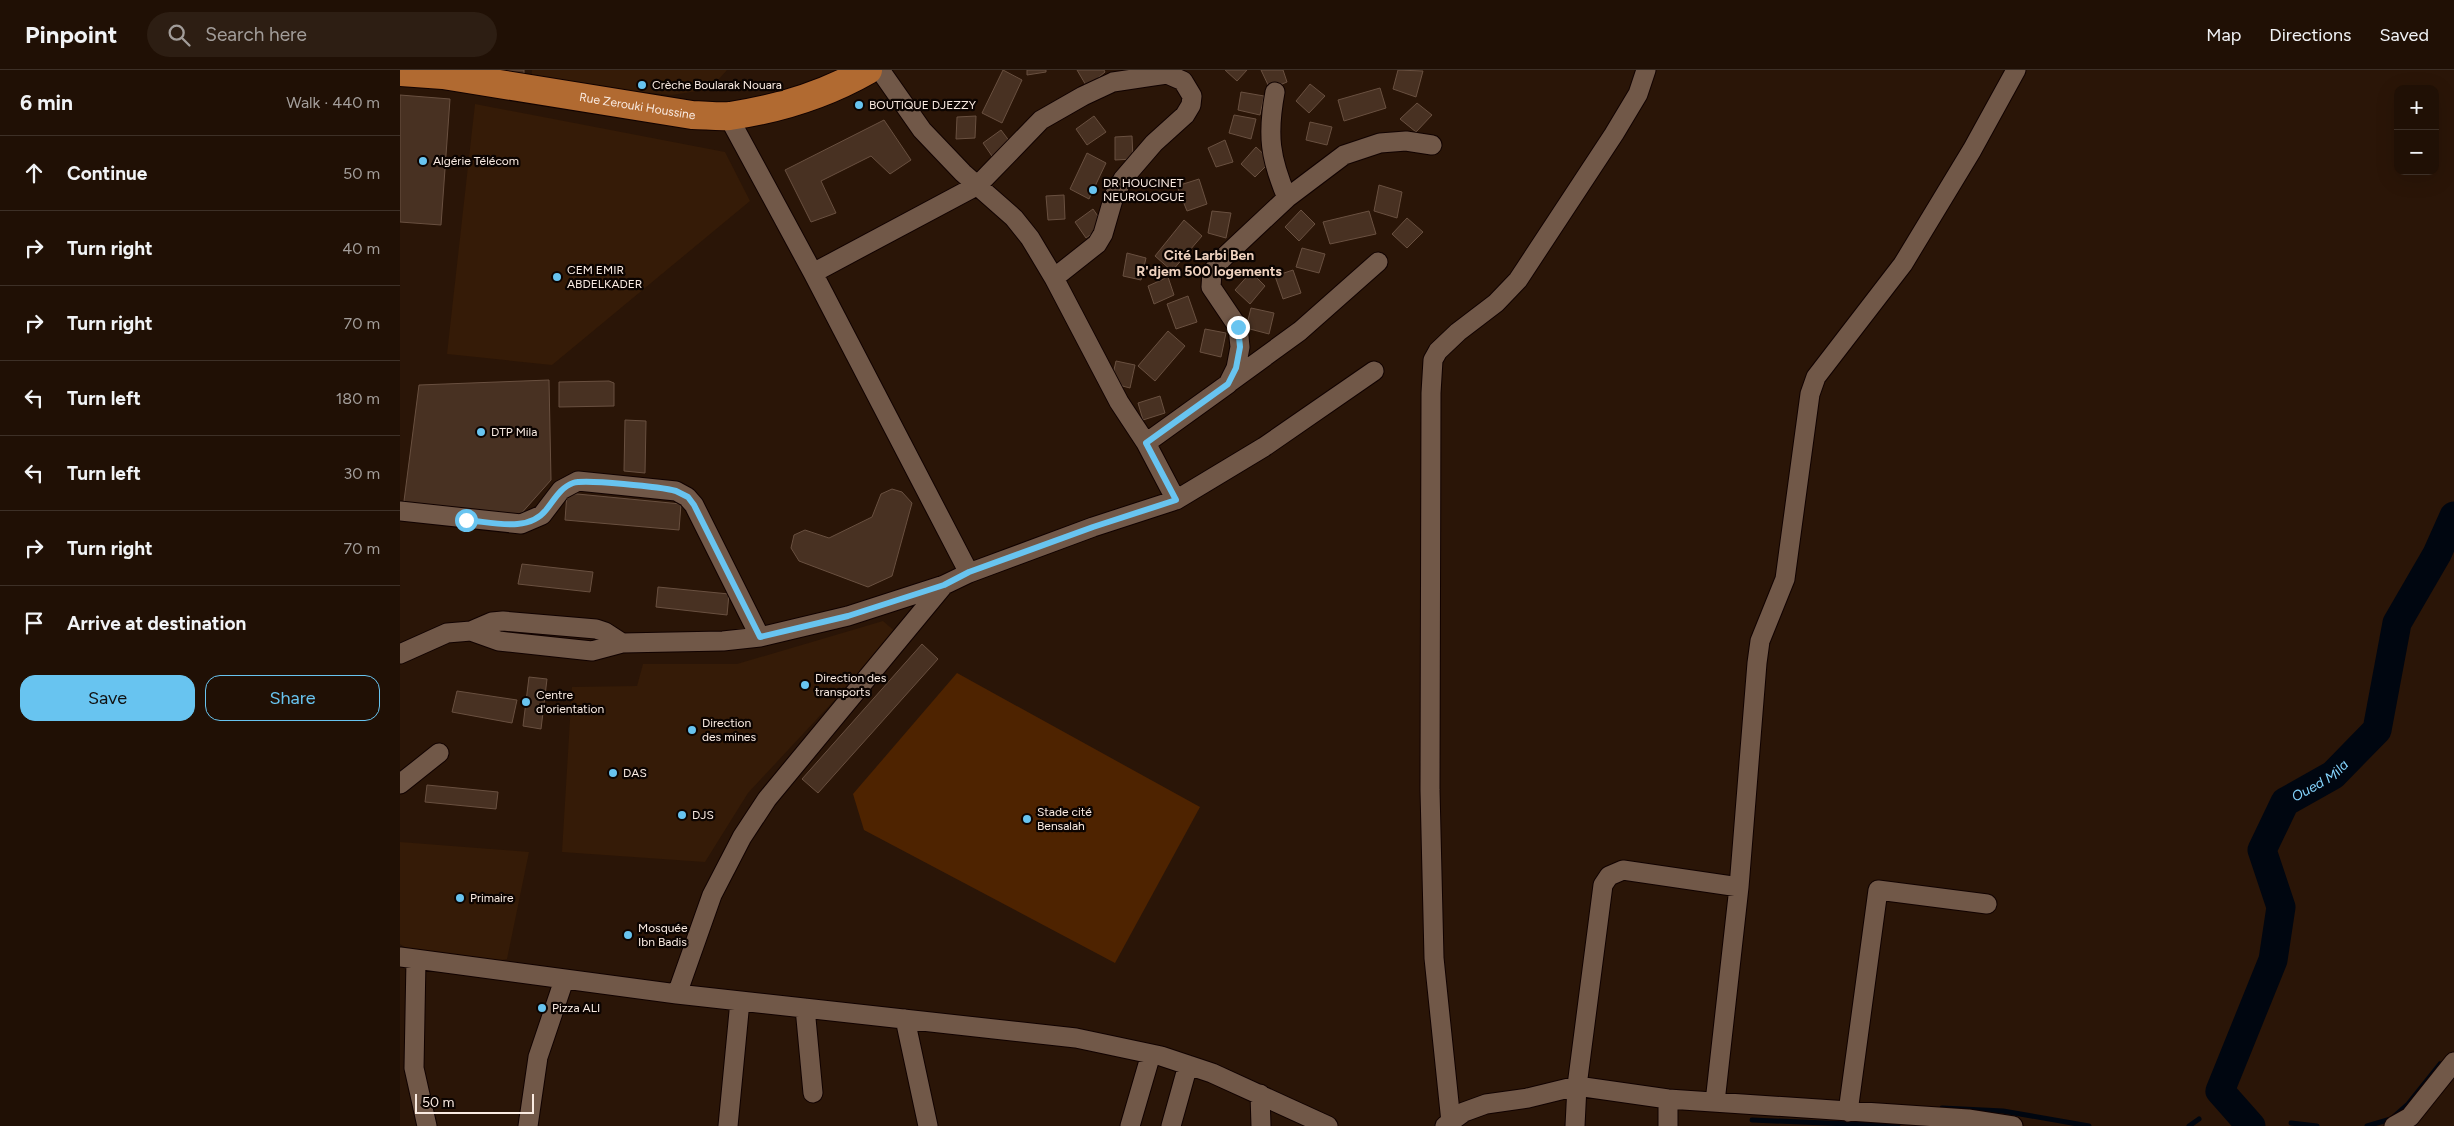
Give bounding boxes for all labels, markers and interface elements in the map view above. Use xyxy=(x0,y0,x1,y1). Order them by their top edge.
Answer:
search box xyxy=(147,12,497,57)
text: Pinpoint xyxy=(25,20,117,49)
icon: search xyxy=(165,21,193,49)
text: Search here xyxy=(205,23,307,46)
text: Map xyxy=(2206,24,2241,46)
text: Directions xyxy=(2269,24,2351,46)
text: Saved xyxy=(2379,24,2429,46)
place label: Crèche Boularak Nouara xyxy=(652,78,782,92)
marker: Crèche Boularak Nouara xyxy=(636,79,648,91)
map controls xyxy=(2394,85,2439,175)
button: + xyxy=(2394,85,2439,130)
text: 6 min xyxy=(20,90,73,115)
street label: Rue Zerouki Houssine xyxy=(578,90,696,122)
text: Walk · 440 m xyxy=(286,93,380,112)
place label: BOUTIQUE DJEZZY xyxy=(869,98,977,112)
marker: BOUTIQUE DJEZZY xyxy=(853,99,865,111)
button: − xyxy=(2394,130,2439,175)
place label: Algérie Télécom xyxy=(433,154,519,168)
marker: Algérie Télécom xyxy=(417,155,429,167)
icon: ahead xyxy=(20,159,48,187)
text: Continue xyxy=(67,162,147,185)
text: 50 m xyxy=(343,164,380,183)
place label: DR HOUCINET NEUROLOGUE xyxy=(1103,176,1185,204)
marker: DR HOUCINET NEUROLOGUE xyxy=(1087,184,1099,196)
icon: right xyxy=(20,234,48,262)
text: Turn right xyxy=(67,237,153,260)
text: 40 m xyxy=(342,239,380,258)
district label: Cité Larbi Ben R'djem 500 logements xyxy=(1136,247,1282,280)
place label: CEM EMIR ABDELKADER xyxy=(567,263,642,291)
marker: CEM EMIR ABDELKADER xyxy=(551,271,563,283)
icon: right xyxy=(20,309,48,337)
text: Turn right xyxy=(67,312,153,335)
text: 70 m xyxy=(344,314,380,333)
route end xyxy=(1227,316,1250,339)
icon: left xyxy=(20,384,48,412)
text: Turn left xyxy=(67,387,141,410)
text: 180 m xyxy=(336,389,380,408)
place label: DTP Mila xyxy=(491,425,537,439)
marker: DTP Mila xyxy=(475,426,487,438)
icon: left xyxy=(20,459,48,487)
text: Turn left xyxy=(67,462,141,485)
text: 30 m xyxy=(343,464,380,483)
route start xyxy=(455,509,478,532)
icon: right xyxy=(20,534,48,562)
text: Turn right xyxy=(67,537,153,560)
text: 70 m xyxy=(344,539,380,558)
icon: arrive xyxy=(20,609,48,637)
text: Arrive at destination xyxy=(67,612,246,635)
place label: Direction des transports xyxy=(815,671,887,699)
button: Save xyxy=(20,675,195,721)
button: Share xyxy=(205,675,380,721)
marker: Direction des transports xyxy=(799,679,811,691)
place label: Centre d'orientation xyxy=(536,688,604,716)
marker: Centre d'orientation xyxy=(520,696,532,708)
place label: Direction des mines xyxy=(702,716,756,744)
marker: Direction des mines xyxy=(686,724,698,736)
water label: Oued Mila xyxy=(2289,756,2352,806)
place label: DAS xyxy=(623,766,647,780)
marker: DAS xyxy=(607,767,619,779)
place label: Stade cité Bensalah xyxy=(1037,805,1092,833)
place label: DJS xyxy=(692,808,714,822)
marker: DJS xyxy=(676,809,688,821)
marker: Stade cité Bensalah xyxy=(1021,813,1033,825)
place label: Primaire xyxy=(470,891,514,905)
marker: Primaire xyxy=(454,892,466,904)
place label: Mosquée Ibn Badis xyxy=(638,921,688,949)
marker: Mosquée Ibn Badis xyxy=(622,929,634,941)
place label: Pizza ALI xyxy=(552,1001,600,1015)
marker: Pizza ALI xyxy=(536,1002,548,1014)
scale bar xyxy=(415,1091,534,1114)
text: 50 m xyxy=(422,1094,454,1111)

